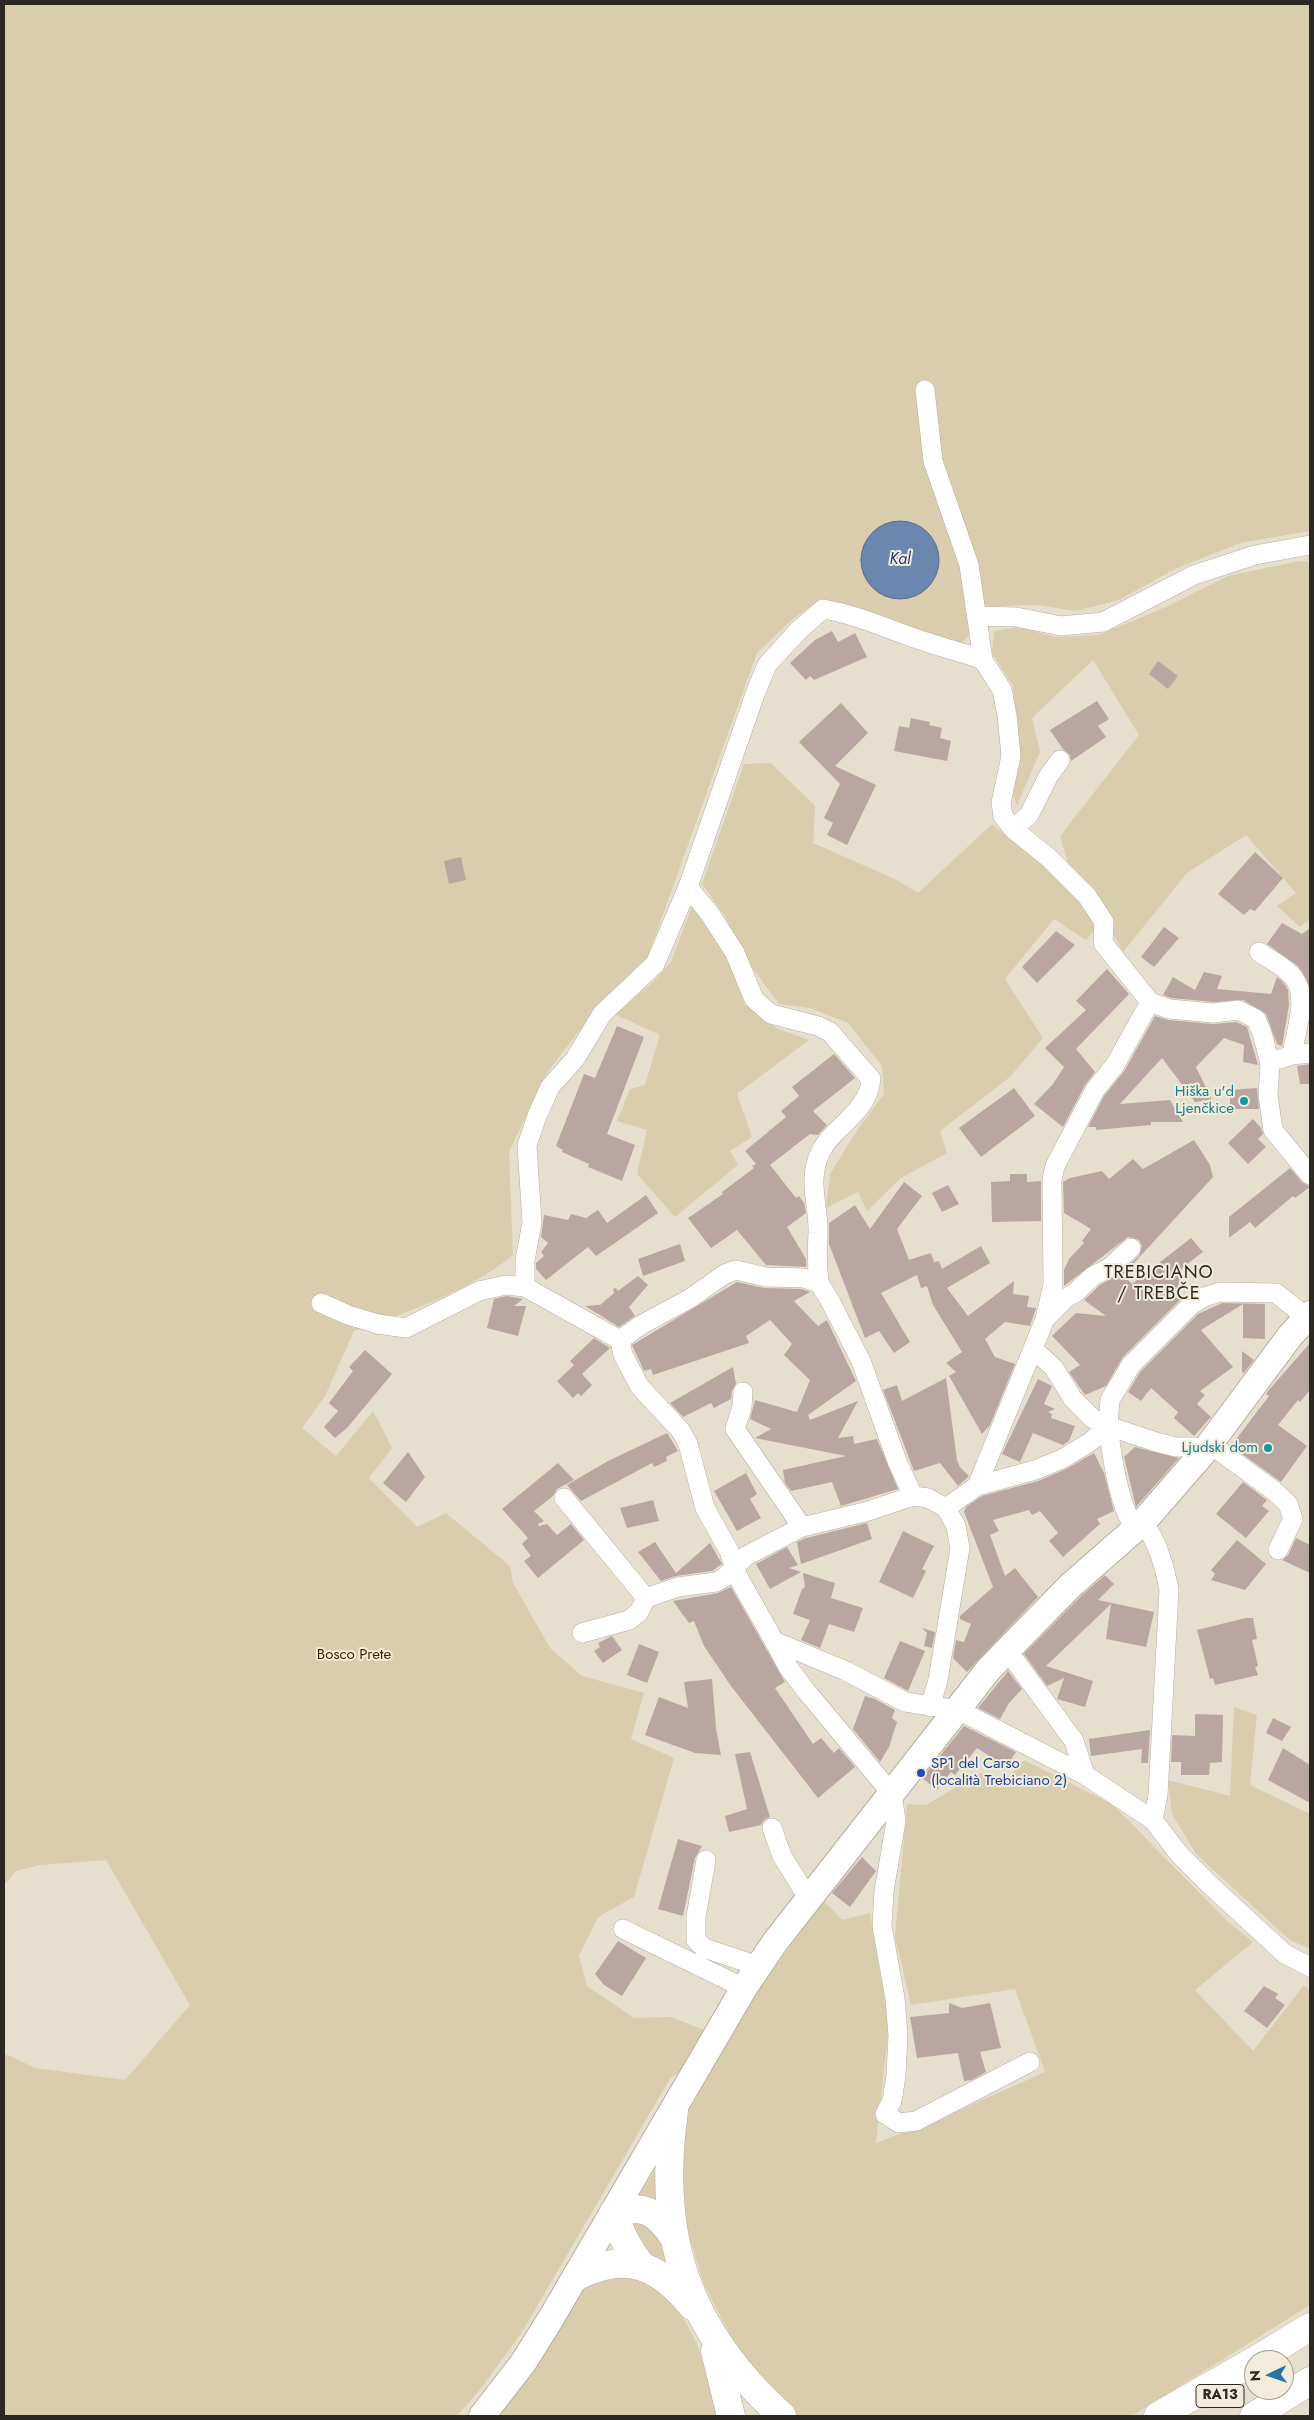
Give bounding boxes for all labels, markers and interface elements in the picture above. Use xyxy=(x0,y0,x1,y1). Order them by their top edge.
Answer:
water label: Kal xyxy=(889,550,911,570)
place label: Hiška u'd Ljenčkice xyxy=(1175,1083,1234,1118)
marker: Hiška u'd Ljenčkice xyxy=(1238,1095,1250,1107)
district label: TREBICIANO / TREBČE xyxy=(1103,1263,1215,1306)
place label: Ljudski dom xyxy=(1182,1439,1258,1457)
marker: Ljudski dom xyxy=(1262,1442,1274,1454)
park label: Bosco Prete xyxy=(317,1646,391,1664)
place label: SP1 del Carso (località Trebiciano 2) xyxy=(931,1755,1067,1790)
marker: SP1 del Carso (località Trebiciano 2) xyxy=(915,1767,927,1779)
north arrow xyxy=(1244,2350,1294,2400)
text: N xyxy=(1245,2370,1265,2382)
road number: RA13 xyxy=(1196,2384,1244,2408)

